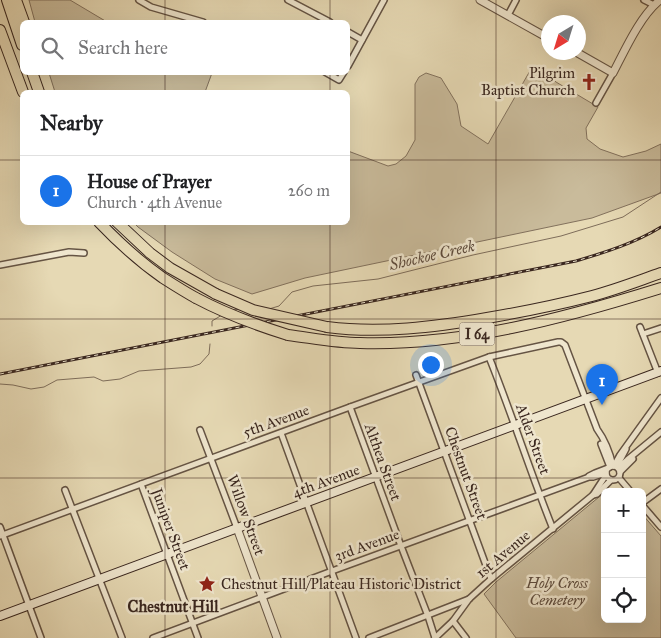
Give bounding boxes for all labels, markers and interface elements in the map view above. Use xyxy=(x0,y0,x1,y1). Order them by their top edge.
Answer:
north arrow xyxy=(541,15,586,60)
search box xyxy=(20,20,350,75)
icon: search xyxy=(38,34,66,62)
text: Search here xyxy=(78,36,168,59)
place label: Pilgrim Baptist Church xyxy=(481,64,576,99)
church icon: Pilgrim Baptist Church xyxy=(579,72,599,92)
text: Nearby xyxy=(40,110,103,136)
text: House of Prayer xyxy=(87,170,212,193)
text: 1 xyxy=(53,181,59,200)
text: 260 m xyxy=(288,181,330,200)
text: Church · 4th Avenue xyxy=(87,193,222,212)
water label: Shockoe Creek xyxy=(386,236,477,274)
road number: I 64 xyxy=(460,322,494,346)
your location xyxy=(418,352,444,378)
pin: 1 xyxy=(586,364,618,405)
street label: Alder Street xyxy=(512,400,554,477)
street label: 5th Avenue xyxy=(241,401,311,441)
street label: Althea Street xyxy=(360,420,406,504)
street label: Chestnut Street xyxy=(441,424,491,522)
street label: 4th Avenue xyxy=(290,461,362,501)
street label: Willow Street xyxy=(223,472,269,558)
street label: Juniper Street xyxy=(146,484,194,573)
map controls xyxy=(601,488,646,623)
button: + xyxy=(601,488,646,533)
street label: 3rd Avenue xyxy=(332,525,402,565)
street label: 1st Avenue xyxy=(472,526,534,582)
button: − xyxy=(601,533,646,578)
place icon: Chestnut Hill/Plateau Historic District xyxy=(197,574,217,594)
park label: Holy Cross Cemetery xyxy=(525,574,589,609)
place label: Chestnut Hill/Plateau Historic District xyxy=(221,575,462,593)
button: locate xyxy=(601,578,646,623)
district label: Chestnut Hill xyxy=(127,597,219,616)

